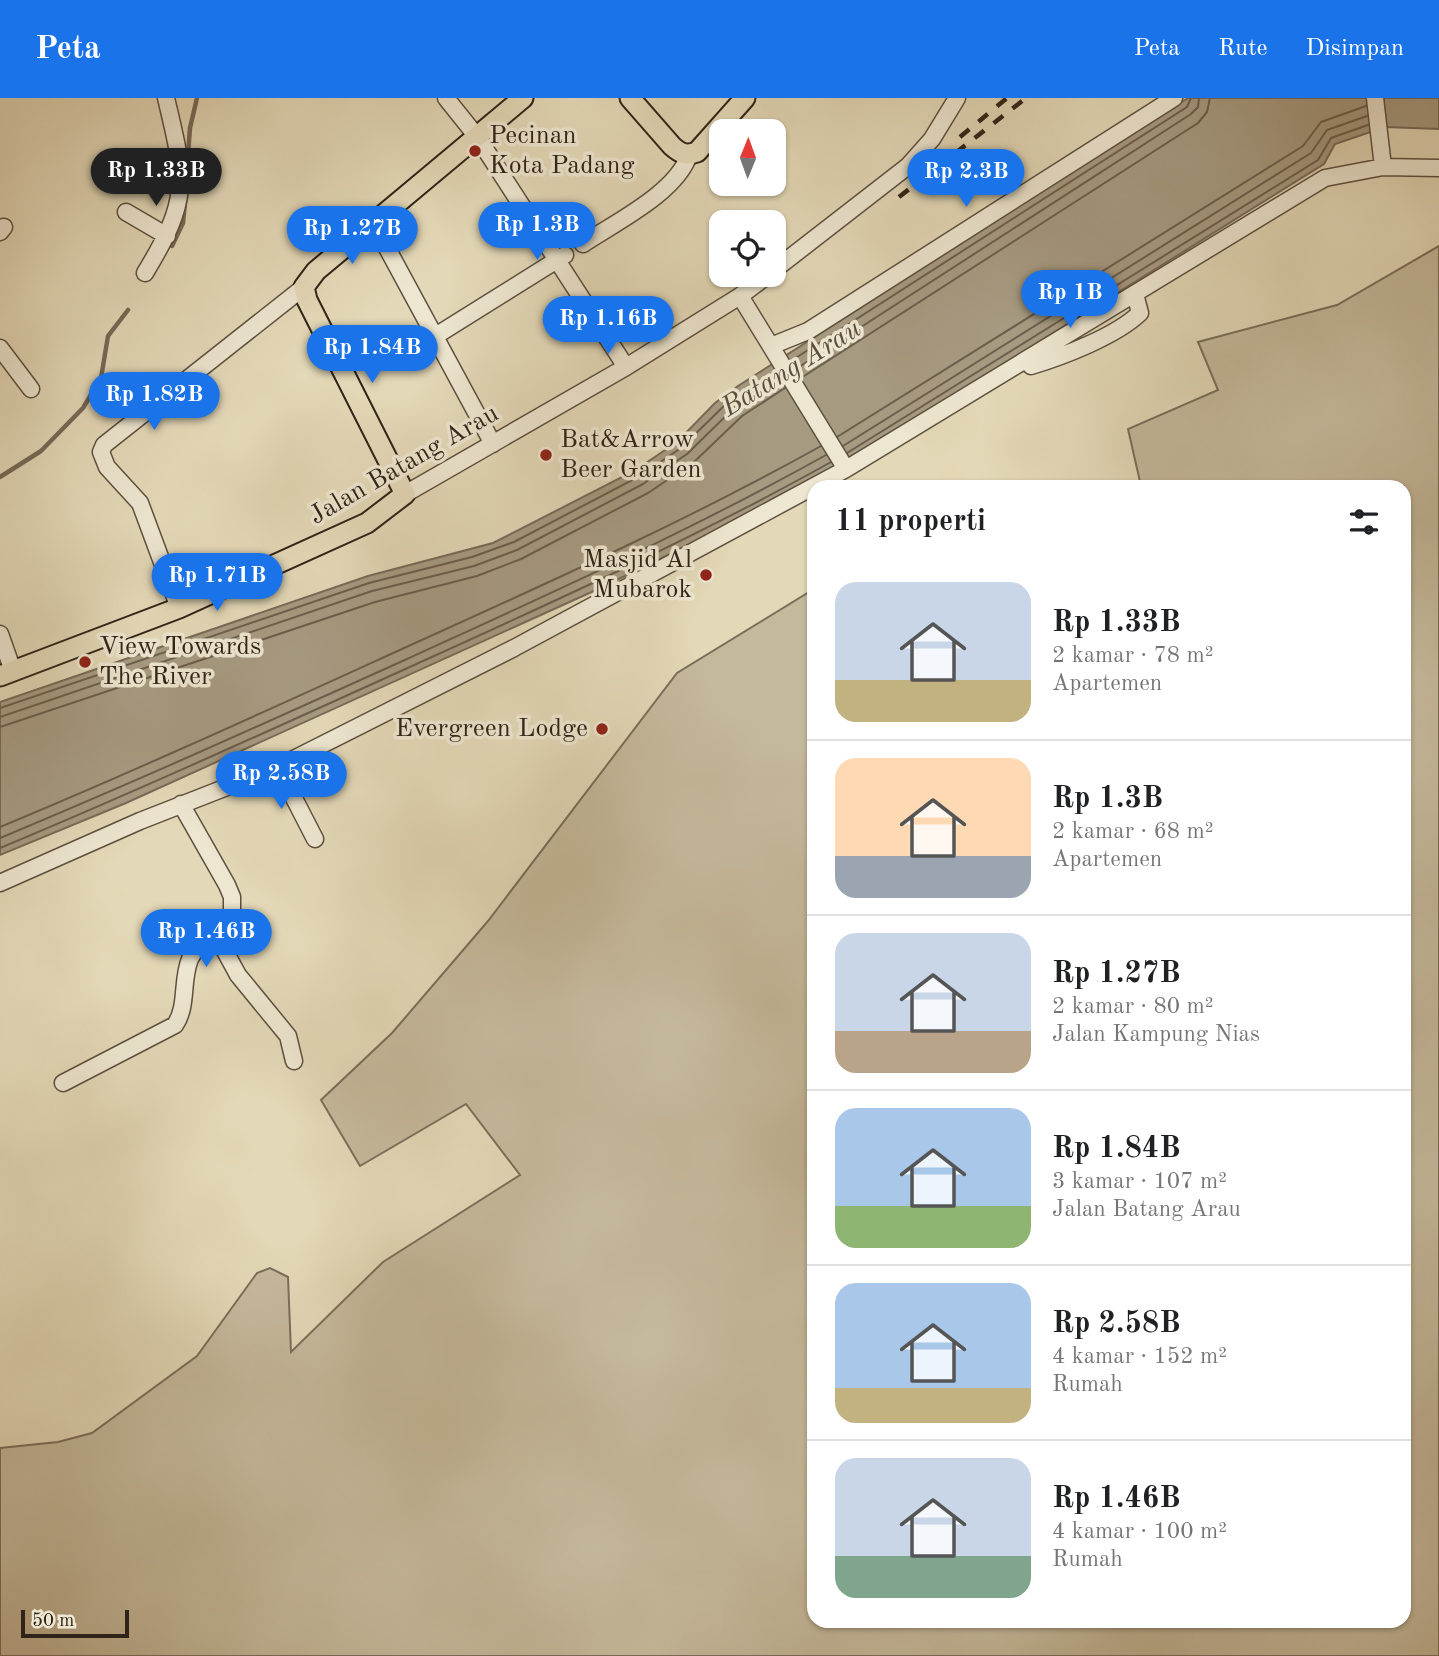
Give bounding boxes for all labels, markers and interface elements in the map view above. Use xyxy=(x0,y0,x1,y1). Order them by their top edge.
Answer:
text: Peta xyxy=(35,33,101,66)
text: Peta xyxy=(1134,37,1180,61)
text: Rute xyxy=(1218,37,1268,61)
text: Disimpan xyxy=(1306,37,1404,61)
north arrow xyxy=(709,119,786,196)
map controls xyxy=(709,119,786,287)
place label: Pecinan Kota Padang xyxy=(489,123,635,179)
marker: Pecinan Kota Padang xyxy=(467,143,483,159)
pin: Rp 1.33B xyxy=(84,148,228,208)
pin: Rp 2.3B xyxy=(901,150,1031,209)
text: Rp 1.33B xyxy=(107,159,205,182)
text: Rp 2.3B xyxy=(923,160,1009,183)
pin: Rp 1.3B xyxy=(472,202,602,262)
pin: Rp 1.27B xyxy=(280,206,424,266)
button: locate xyxy=(709,210,786,287)
text: Rp 1.3B xyxy=(494,213,580,236)
text: Rp 1.27B xyxy=(303,217,401,240)
pin: Rp 1B xyxy=(1021,271,1119,330)
text: Rp 1B xyxy=(1037,281,1103,304)
pin: Rp 1.16B xyxy=(536,296,680,356)
text: Rp 1.16B xyxy=(559,307,657,330)
water label: Batang Arau xyxy=(716,315,867,424)
pin: Rp 1.84B xyxy=(300,326,444,385)
text: Rp 1.84B xyxy=(323,336,421,359)
pin: Rp 1.82B xyxy=(82,372,226,432)
text: Rp 1.82B xyxy=(105,383,203,406)
street label: Jalan Batang Arau xyxy=(305,400,503,530)
place label: Bat&Arrow Beer Garden xyxy=(560,427,702,483)
marker: Bat&Arrow Beer Garden xyxy=(538,447,554,463)
icon: filters xyxy=(1345,503,1383,541)
text: 11 properti xyxy=(835,507,986,537)
place label: Masjid Al Mubarok xyxy=(583,547,692,603)
pin: Rp 1.71B xyxy=(145,554,289,613)
text: Rp 1.71B xyxy=(168,564,266,587)
marker: Masjid Al Mubarok xyxy=(698,567,714,583)
text: Rp 1.33B xyxy=(1052,608,1181,638)
icon: home xyxy=(891,610,975,694)
place label: View Towards The River xyxy=(99,634,261,690)
text: 2 kamar · 78 m² xyxy=(1052,644,1214,667)
marker: View Towards The River xyxy=(77,654,93,670)
text: Apartemen xyxy=(1052,672,1162,695)
place label: Evergreen Lodge xyxy=(395,716,588,742)
marker: Evergreen Lodge xyxy=(594,721,610,737)
pin: Rp 2.58B xyxy=(209,752,353,811)
text: Rp 2.58B xyxy=(232,762,330,785)
text: Rp 1.3B xyxy=(1052,784,1163,814)
icon: home xyxy=(891,786,975,870)
text: 2 kamar · 68 m² xyxy=(1052,820,1214,843)
text: Apartemen xyxy=(1052,848,1162,871)
pin: Rp 1.46B xyxy=(134,910,278,969)
text: Rp 1.46B xyxy=(157,920,255,943)
text: Rp 1.27B xyxy=(1052,959,1181,989)
icon: home xyxy=(891,961,975,1045)
text: 2 kamar · 80 m² xyxy=(1052,995,1214,1018)
text: Jalan Kampung Nias xyxy=(1052,1023,1260,1046)
text: Rp 1.84B xyxy=(1052,1134,1181,1164)
icon: home xyxy=(891,1136,975,1220)
text: 3 kamar · 107 m² xyxy=(1052,1170,1227,1193)
text: Jalan Batang Arau xyxy=(1052,1198,1241,1221)
text: Rp 2.58B xyxy=(1052,1309,1181,1339)
icon: home xyxy=(891,1311,975,1395)
text: 4 kamar · 152 m² xyxy=(1052,1345,1227,1368)
text: Rumah xyxy=(1052,1373,1123,1396)
text: Rp 1.46B xyxy=(1052,1484,1181,1514)
icon: home xyxy=(891,1486,975,1570)
text: 4 kamar · 100 m² xyxy=(1052,1520,1227,1543)
text: Rumah xyxy=(1052,1548,1123,1571)
scale bar xyxy=(21,1607,130,1639)
text: 50 m xyxy=(32,1612,74,1631)

